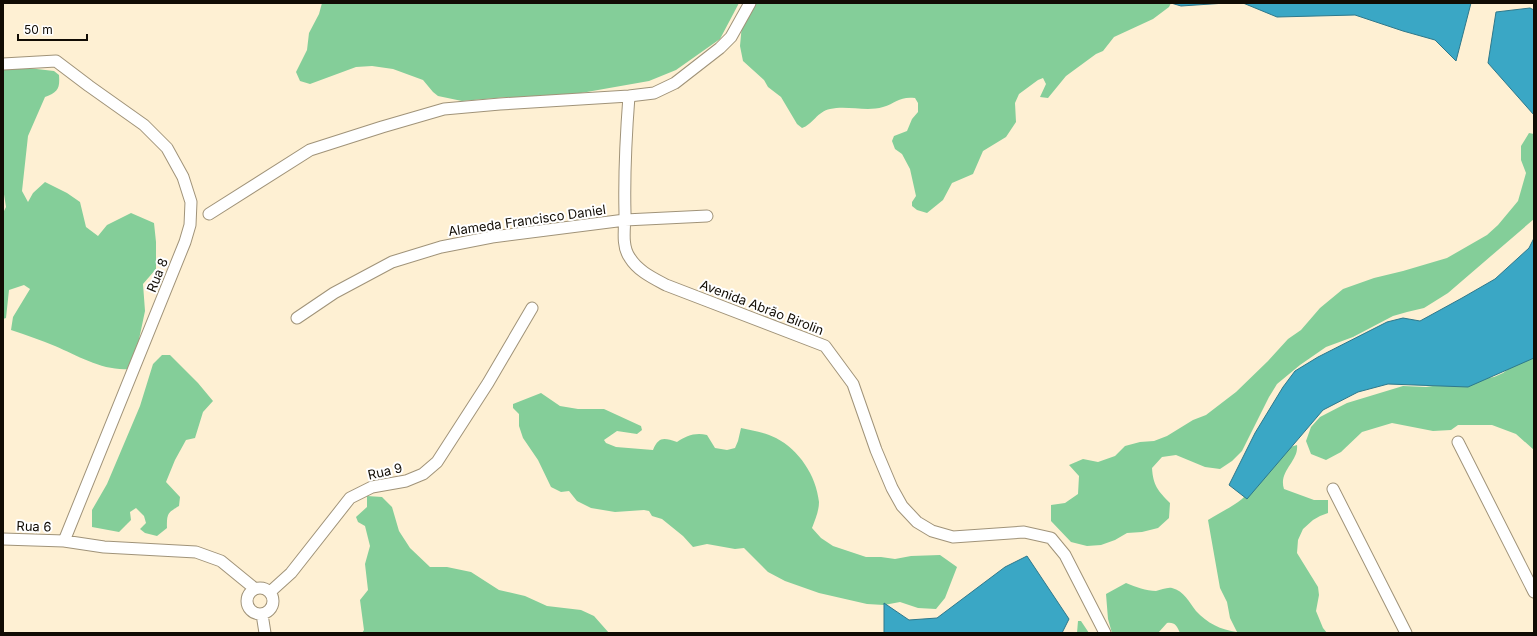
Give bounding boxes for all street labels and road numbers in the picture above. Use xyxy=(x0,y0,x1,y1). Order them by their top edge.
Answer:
street label: Alameda Francisco Daniel xyxy=(447,201,607,239)
street label: Rua 8 xyxy=(143,256,171,294)
street label: Avenida Abrão Birolin xyxy=(698,276,826,338)
street label: Rua 9 xyxy=(366,459,404,483)
street label: Rua 6 xyxy=(16,517,52,535)

